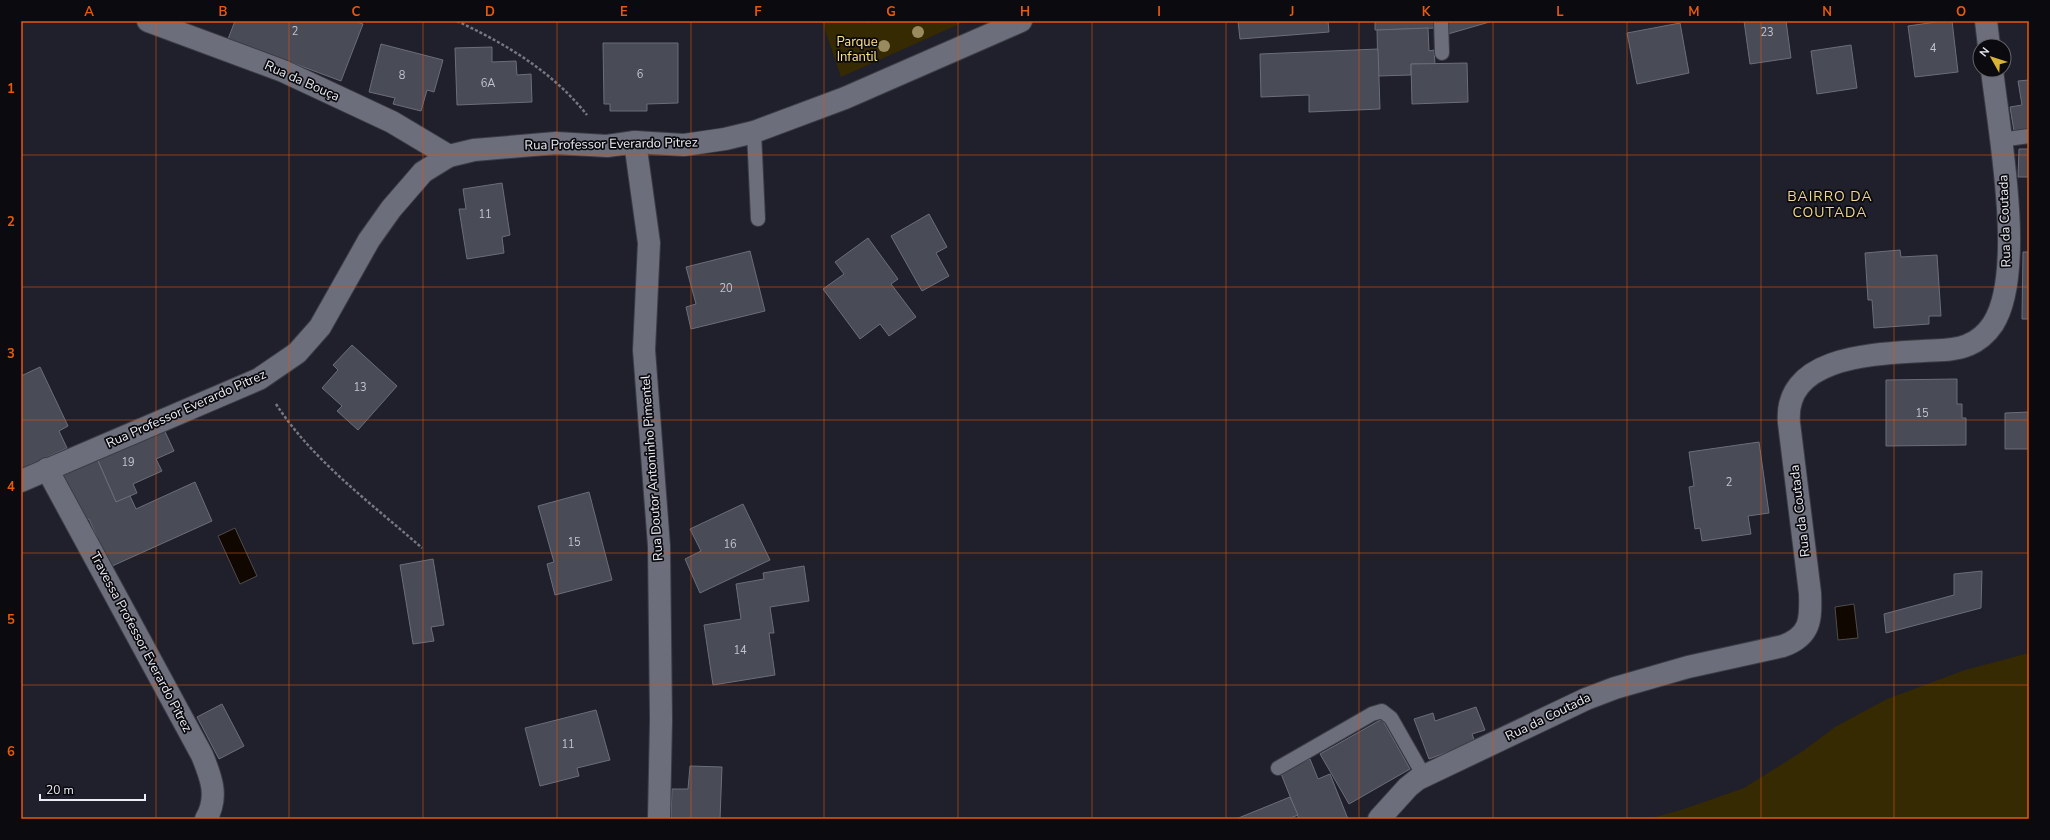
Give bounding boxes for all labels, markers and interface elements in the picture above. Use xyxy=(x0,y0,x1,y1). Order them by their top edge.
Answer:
text: A xyxy=(84,3,94,21)
text: B xyxy=(219,3,228,21)
text: C xyxy=(352,3,361,21)
text: D xyxy=(485,3,495,21)
text: E xyxy=(620,3,628,21)
text: F xyxy=(754,3,762,21)
text: G xyxy=(886,3,896,21)
text: H xyxy=(1020,3,1030,21)
text: I xyxy=(1157,3,1161,21)
text: J xyxy=(1289,3,1294,21)
text: K xyxy=(1422,3,1431,21)
text: L xyxy=(1556,3,1564,21)
text: M xyxy=(1688,3,1700,21)
text: N xyxy=(1822,3,1832,21)
text: O xyxy=(1956,3,1966,21)
house number: 2 xyxy=(292,24,298,39)
house number: 23 xyxy=(1760,25,1774,40)
park label: Parque Infantil xyxy=(836,33,878,66)
north arrow xyxy=(1972,38,2012,78)
house number: 4 xyxy=(1930,41,1937,56)
text: N xyxy=(1976,44,1993,60)
street label: Rua da Bouça xyxy=(262,56,342,106)
house number: 6 xyxy=(637,67,644,82)
house number: 8 xyxy=(399,68,406,83)
house number: 6A xyxy=(481,76,495,91)
text: 1 xyxy=(7,80,15,98)
street label: Rua Professor Everardo Pitrez xyxy=(524,133,698,155)
street label: Rua da Coutada xyxy=(1994,174,2016,268)
district label: BAIRRO DA COUTADA xyxy=(1787,187,1873,222)
house number: 11 xyxy=(478,207,492,222)
text: 2 xyxy=(7,213,15,231)
house number: 20 xyxy=(719,281,733,296)
text: 3 xyxy=(7,345,15,363)
street label: Rua Professor Everardo Pitrez xyxy=(103,366,269,452)
street label: Rua Doutor Antoninho Pimentel xyxy=(637,374,667,562)
house number: 13 xyxy=(353,380,367,395)
house number: 15 xyxy=(1915,406,1929,421)
house number: 19 xyxy=(121,455,135,470)
street label: Rua da Coutada xyxy=(1785,464,1815,558)
house number: 2 xyxy=(1726,475,1732,490)
text: 4 xyxy=(7,478,15,496)
house number: 15 xyxy=(567,535,581,550)
house number: 16 xyxy=(723,537,737,552)
street label: Travessa Professor Everardo Pitrez xyxy=(86,549,196,735)
text: 5 xyxy=(7,611,15,629)
house number: 14 xyxy=(733,643,747,658)
street label: Rua da Coutada xyxy=(1502,689,1594,745)
house number: 11 xyxy=(561,737,575,752)
text: 6 xyxy=(7,743,15,761)
scale bar xyxy=(40,776,145,802)
text: 20 m xyxy=(46,782,74,798)

